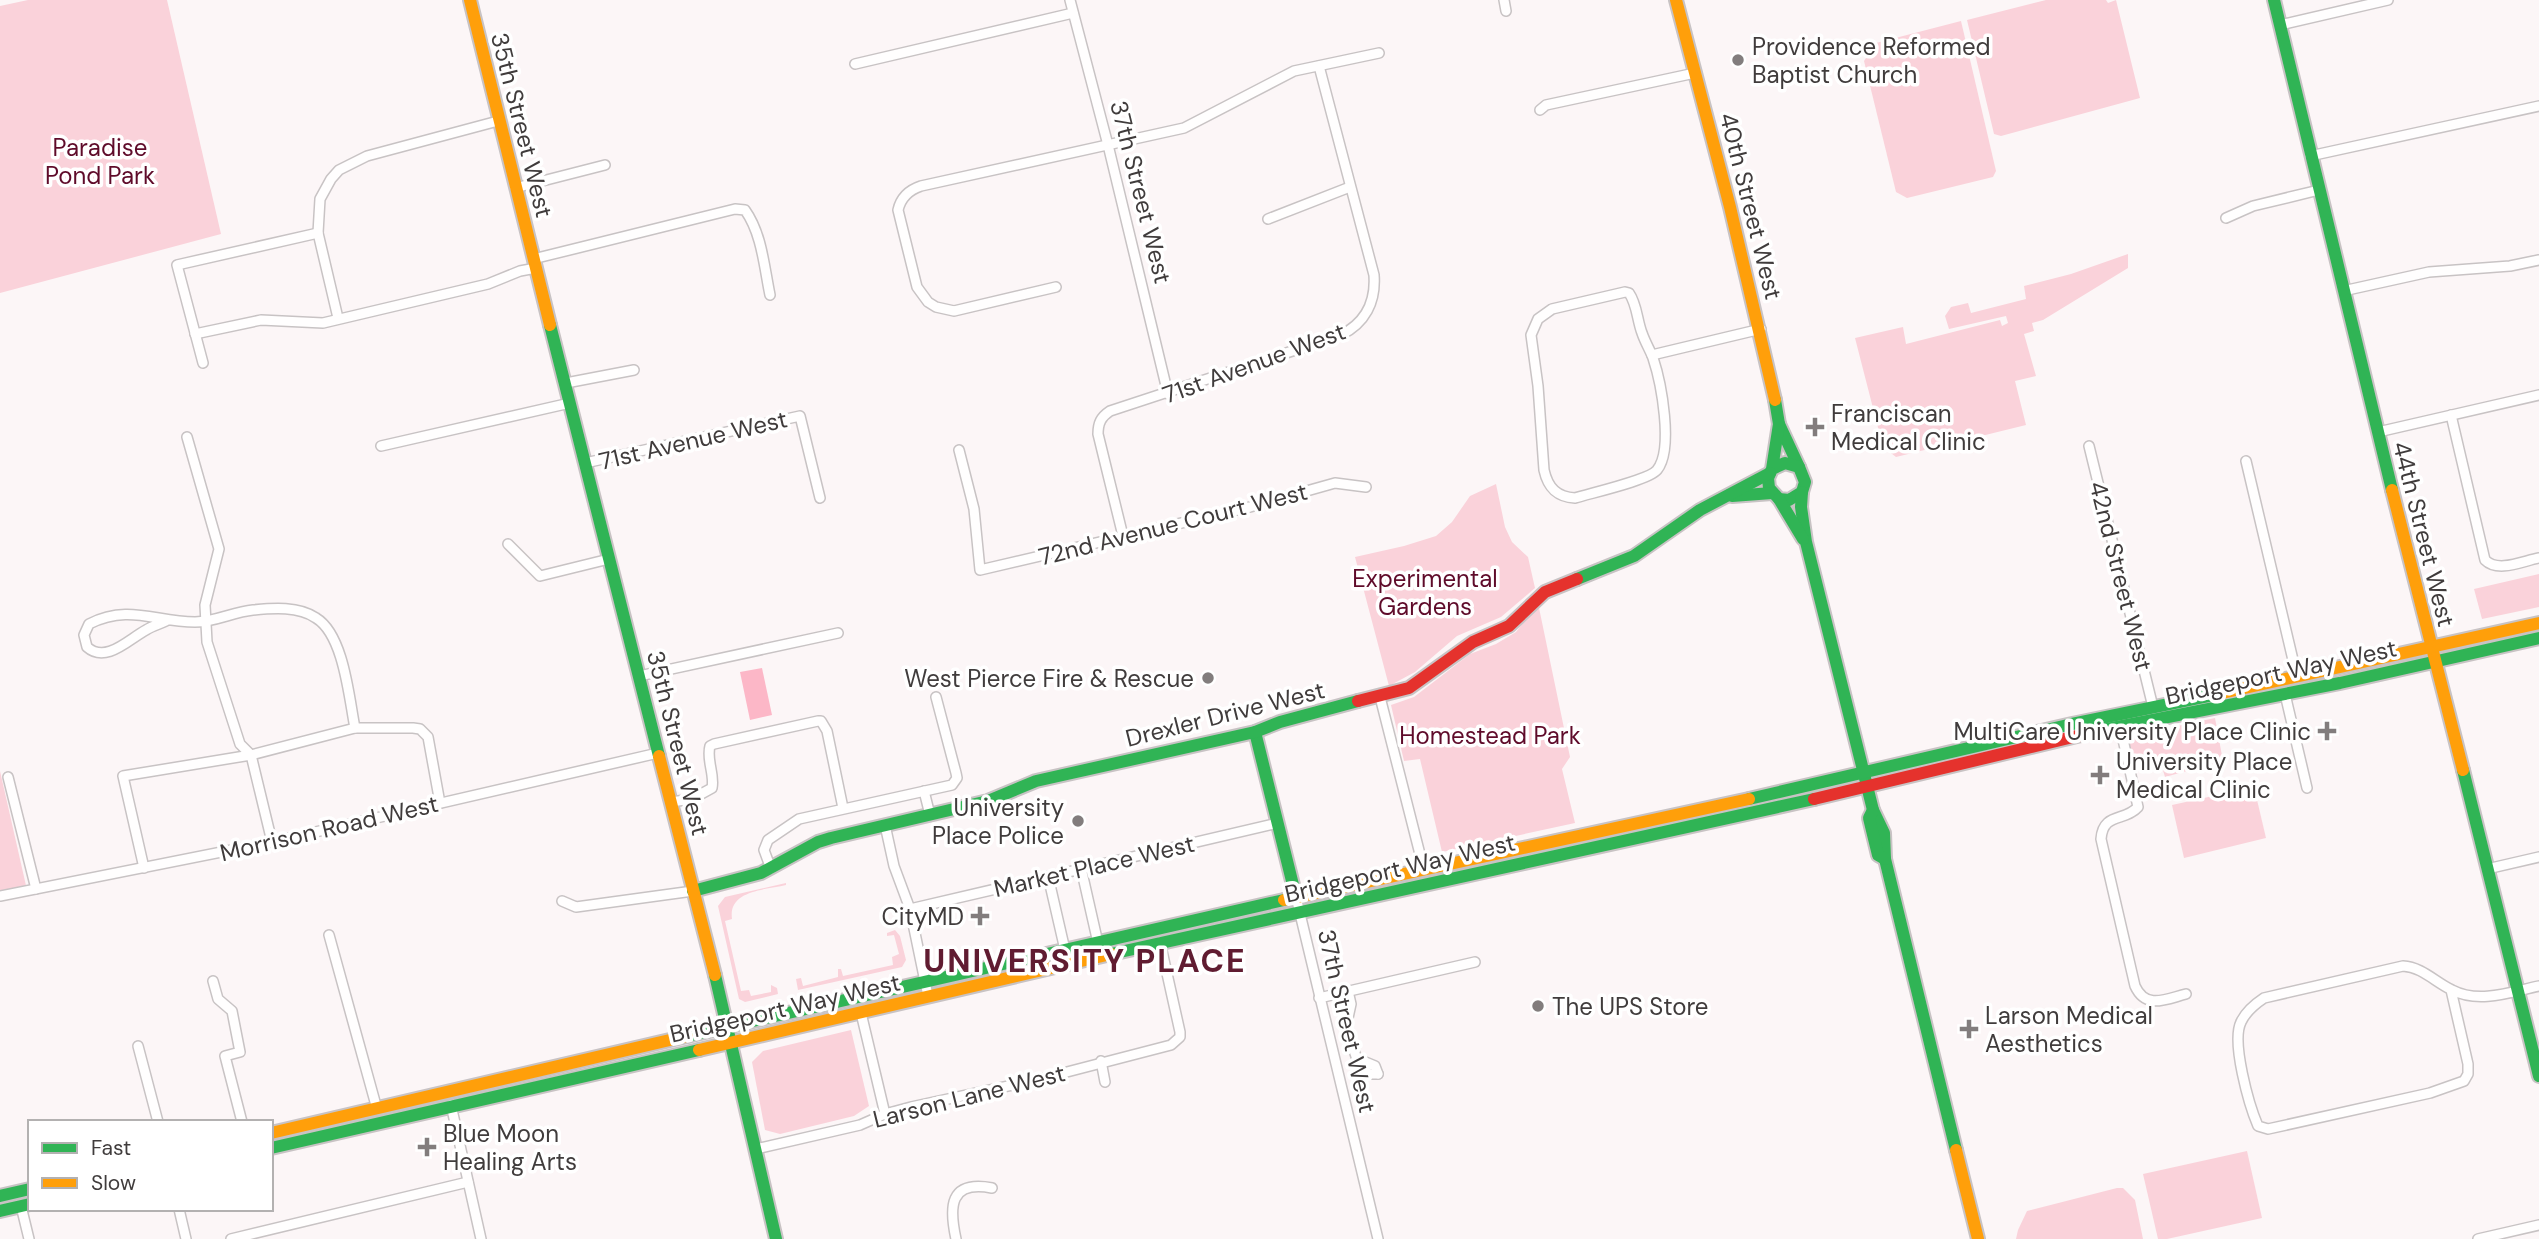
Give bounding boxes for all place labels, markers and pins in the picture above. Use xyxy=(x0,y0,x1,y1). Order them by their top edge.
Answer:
place label: Providence Reformed Baptist Church xyxy=(1752,31,1991,90)
marker: Providence Reformed Baptist Church xyxy=(1730,52,1746,68)
place label: Franciscan Medical Clinic xyxy=(1831,398,1986,457)
marker: Franciscan Medical Clinic xyxy=(1805,417,1825,437)
place label: West Pierce Fire & Rescue xyxy=(904,663,1194,694)
marker: West Pierce Fire & Rescue xyxy=(1200,670,1216,686)
place label: MultiCare University Place Clinic xyxy=(1953,716,2311,747)
marker: MultiCare University Place Clinic xyxy=(2317,721,2337,741)
place label: University Place Medical Clinic xyxy=(2116,746,2292,805)
marker: University Place Medical Clinic xyxy=(2090,765,2110,785)
place label: University Place Police xyxy=(932,792,1064,851)
marker: University Place Police xyxy=(1070,813,1086,829)
place label: CityMD xyxy=(882,901,964,932)
marker: CityMD xyxy=(970,906,990,926)
place label: The UPS Store xyxy=(1552,991,1709,1022)
marker: The UPS Store xyxy=(1530,998,1546,1014)
place label: Larson Medical Aesthetics xyxy=(1985,1000,2153,1059)
marker: Larson Medical Aesthetics xyxy=(1959,1019,1979,1039)
place label: Blue Moon Healing Arts xyxy=(443,1118,577,1177)
marker: Blue Moon Healing Arts xyxy=(417,1137,437,1157)

